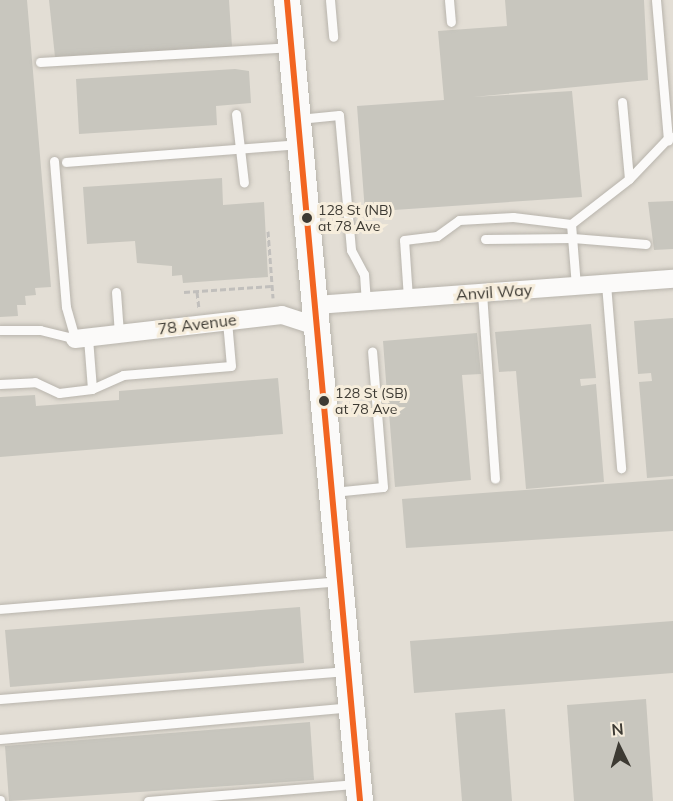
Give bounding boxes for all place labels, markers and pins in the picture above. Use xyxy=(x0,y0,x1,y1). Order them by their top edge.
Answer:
place label: 128 St (NB) at 78 Ave xyxy=(318,202,393,234)
marker: 128 St (NB) at 78 Ave xyxy=(301,212,313,224)
place label: 128 St (SB) at 78 Ave xyxy=(335,385,408,418)
marker: 128 St (SB) at 78 Ave xyxy=(318,395,330,407)

